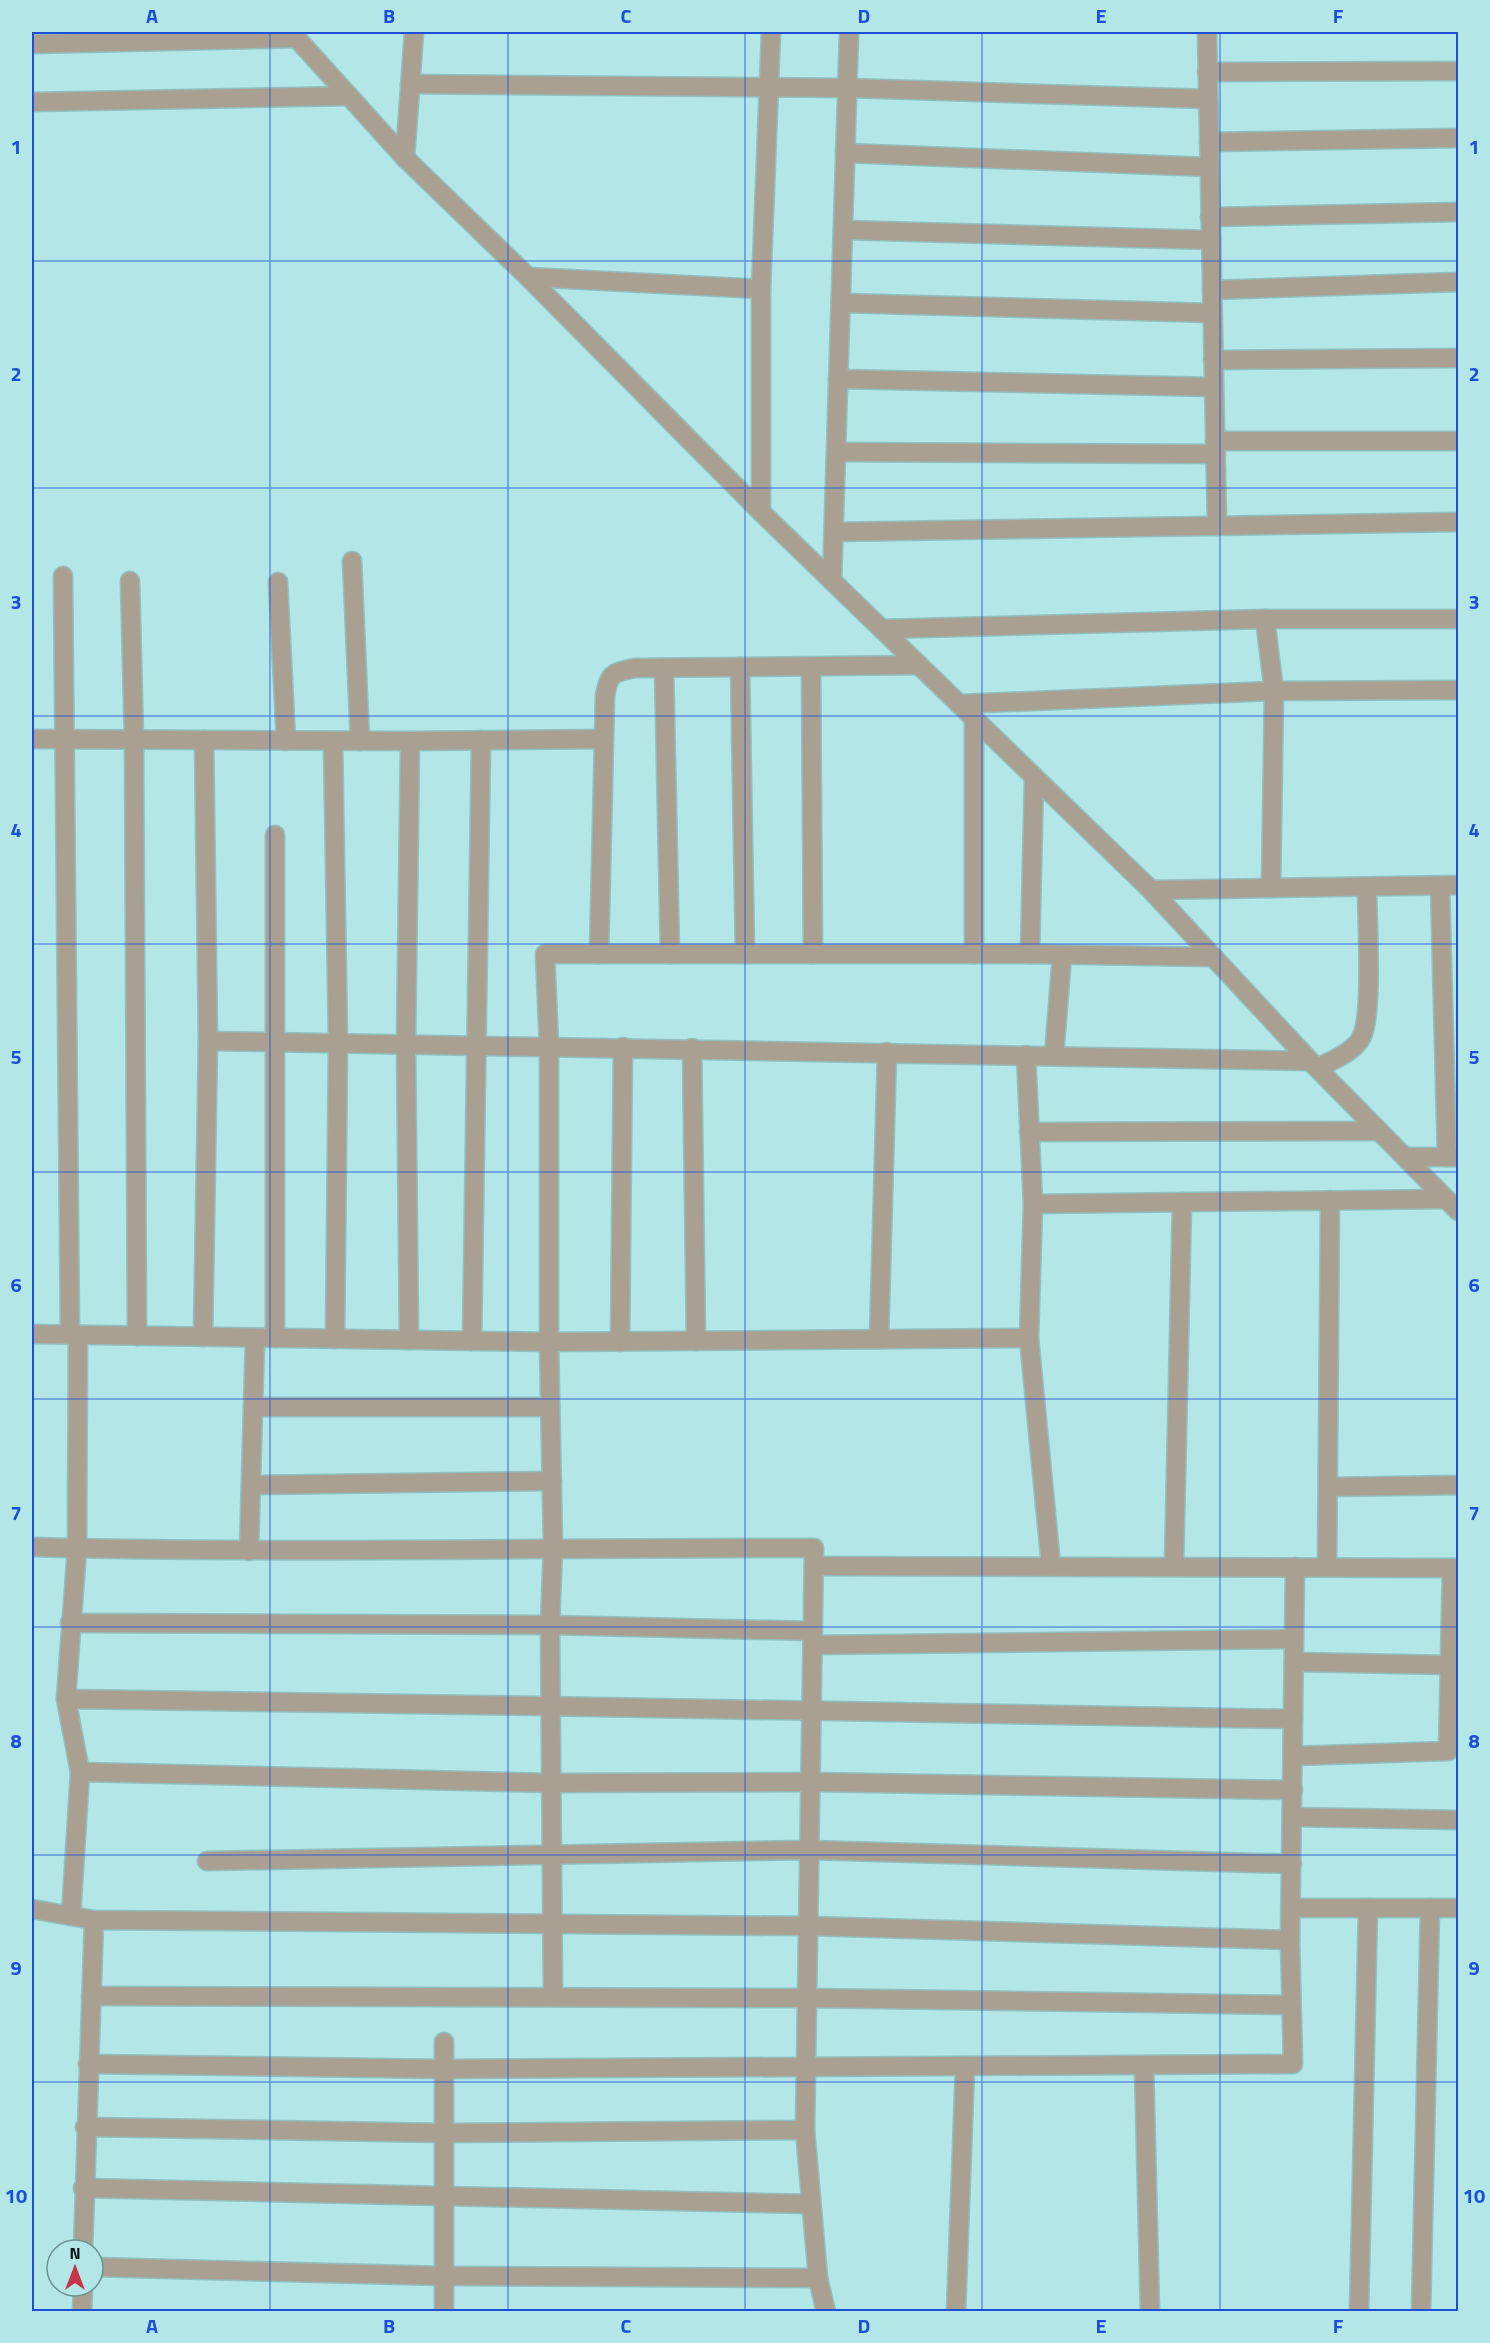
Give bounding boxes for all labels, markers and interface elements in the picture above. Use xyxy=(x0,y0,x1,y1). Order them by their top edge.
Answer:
text: A xyxy=(146,0,158,31)
text: B xyxy=(383,0,395,31)
text: C xyxy=(621,0,632,31)
text: D xyxy=(858,0,870,31)
text: E xyxy=(1095,0,1107,31)
text: F xyxy=(1333,0,1344,31)
text: 1 xyxy=(10,131,22,162)
text: 1 xyxy=(1468,131,1480,162)
text: 2 xyxy=(10,358,22,389)
text: 2 xyxy=(1468,358,1480,389)
text: 3 xyxy=(10,586,22,617)
text: 3 xyxy=(1468,586,1480,617)
text: 4 xyxy=(10,814,22,845)
text: 4 xyxy=(1468,814,1480,845)
text: 5 xyxy=(10,1041,22,1072)
text: 5 xyxy=(1468,1041,1480,1072)
text: 6 xyxy=(10,1269,22,1300)
text: 6 xyxy=(1468,1269,1480,1300)
text: 7 xyxy=(10,1497,22,1528)
text: 7 xyxy=(1468,1497,1480,1528)
text: 8 xyxy=(10,1725,22,1756)
text: 8 xyxy=(1468,1725,1480,1756)
text: 9 xyxy=(10,1952,22,1983)
text: 9 xyxy=(1468,1952,1480,1983)
text: 10 xyxy=(5,2180,27,2211)
text: 10 xyxy=(1463,2180,1485,2211)
north arrow xyxy=(45,2238,105,2298)
text: N xyxy=(69,2241,81,2265)
text: A xyxy=(146,2310,158,2341)
text: B xyxy=(383,2310,395,2341)
text: C xyxy=(621,2310,632,2341)
text: D xyxy=(858,2310,870,2341)
text: E xyxy=(1095,2310,1107,2341)
text: F xyxy=(1333,2310,1344,2341)

